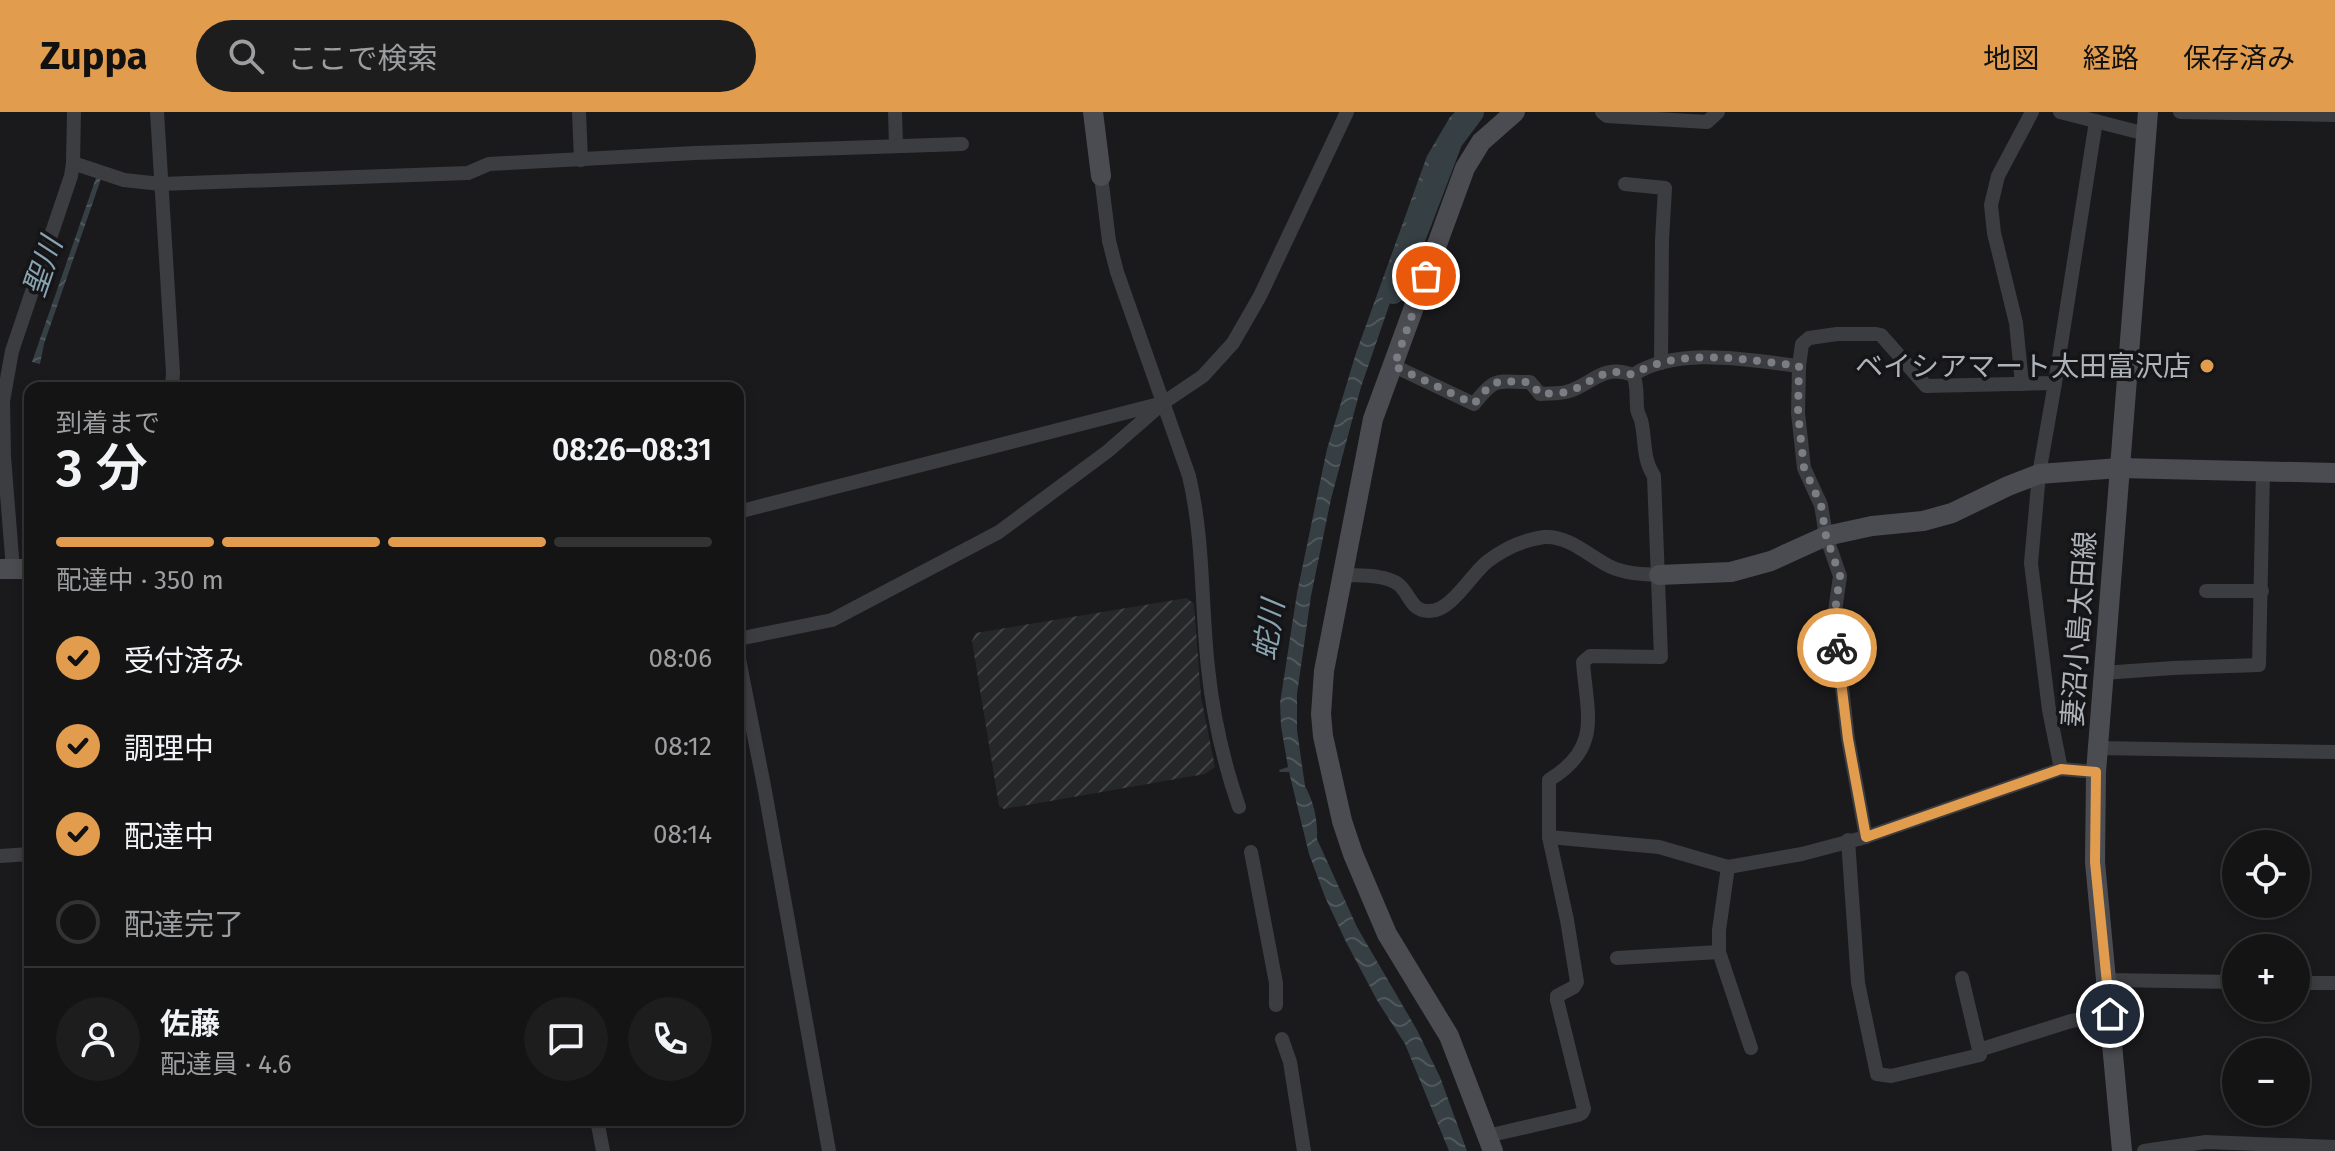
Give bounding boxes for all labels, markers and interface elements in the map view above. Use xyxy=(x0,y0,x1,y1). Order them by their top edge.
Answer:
search box xyxy=(196,20,756,92)
text: Zuppa xyxy=(40,33,148,79)
icon: search xyxy=(224,34,268,78)
text: ここで検索 xyxy=(288,41,438,77)
text: 地図 xyxy=(1983,42,2039,75)
text: 経路 xyxy=(2083,42,2139,75)
text: 保存済み xyxy=(2183,42,2295,75)
water label: 聖川 xyxy=(16,230,71,301)
pin xyxy=(1392,242,1460,310)
icon: bag xyxy=(1404,254,1448,298)
place label: ベイシアマート太田富沢店 xyxy=(1855,350,2191,383)
marker: ベイシアマート太田富沢店 xyxy=(2198,357,2216,375)
text: 到着まで xyxy=(56,408,160,439)
text: 08:26–08:31 xyxy=(552,432,712,468)
text: 3 分 xyxy=(56,437,147,500)
street label: 妻沼小島太田線 xyxy=(2056,530,2102,728)
text: 配達中 · 350 m xyxy=(56,565,224,596)
water label: 蛇川 xyxy=(1247,595,1292,662)
courier xyxy=(1797,608,1877,688)
icon: bike xyxy=(1815,626,1859,670)
icon: check xyxy=(56,636,100,680)
text: 受付済み xyxy=(124,643,244,679)
text: 08:06 xyxy=(649,643,712,674)
icon: check xyxy=(56,724,100,768)
text: 調理中 xyxy=(124,731,214,767)
text: 08:12 xyxy=(654,731,712,762)
icon: check xyxy=(56,812,100,856)
text: 配達中 xyxy=(124,819,214,855)
text: 08:14 xyxy=(653,819,712,850)
map controls xyxy=(2222,830,2310,1126)
button: locate xyxy=(2222,830,2310,918)
text: 配達完了 xyxy=(124,907,244,943)
button: + xyxy=(2222,934,2310,1022)
pin xyxy=(2076,980,2144,1048)
icon: home xyxy=(2088,992,2132,1036)
button: person xyxy=(56,997,140,1081)
button: chat xyxy=(524,997,608,1081)
button: phone xyxy=(628,997,712,1081)
text: 佐藤 xyxy=(160,1006,220,1042)
button: − xyxy=(2222,1038,2310,1126)
text: 配達員 · 4.6 xyxy=(160,1049,292,1080)

